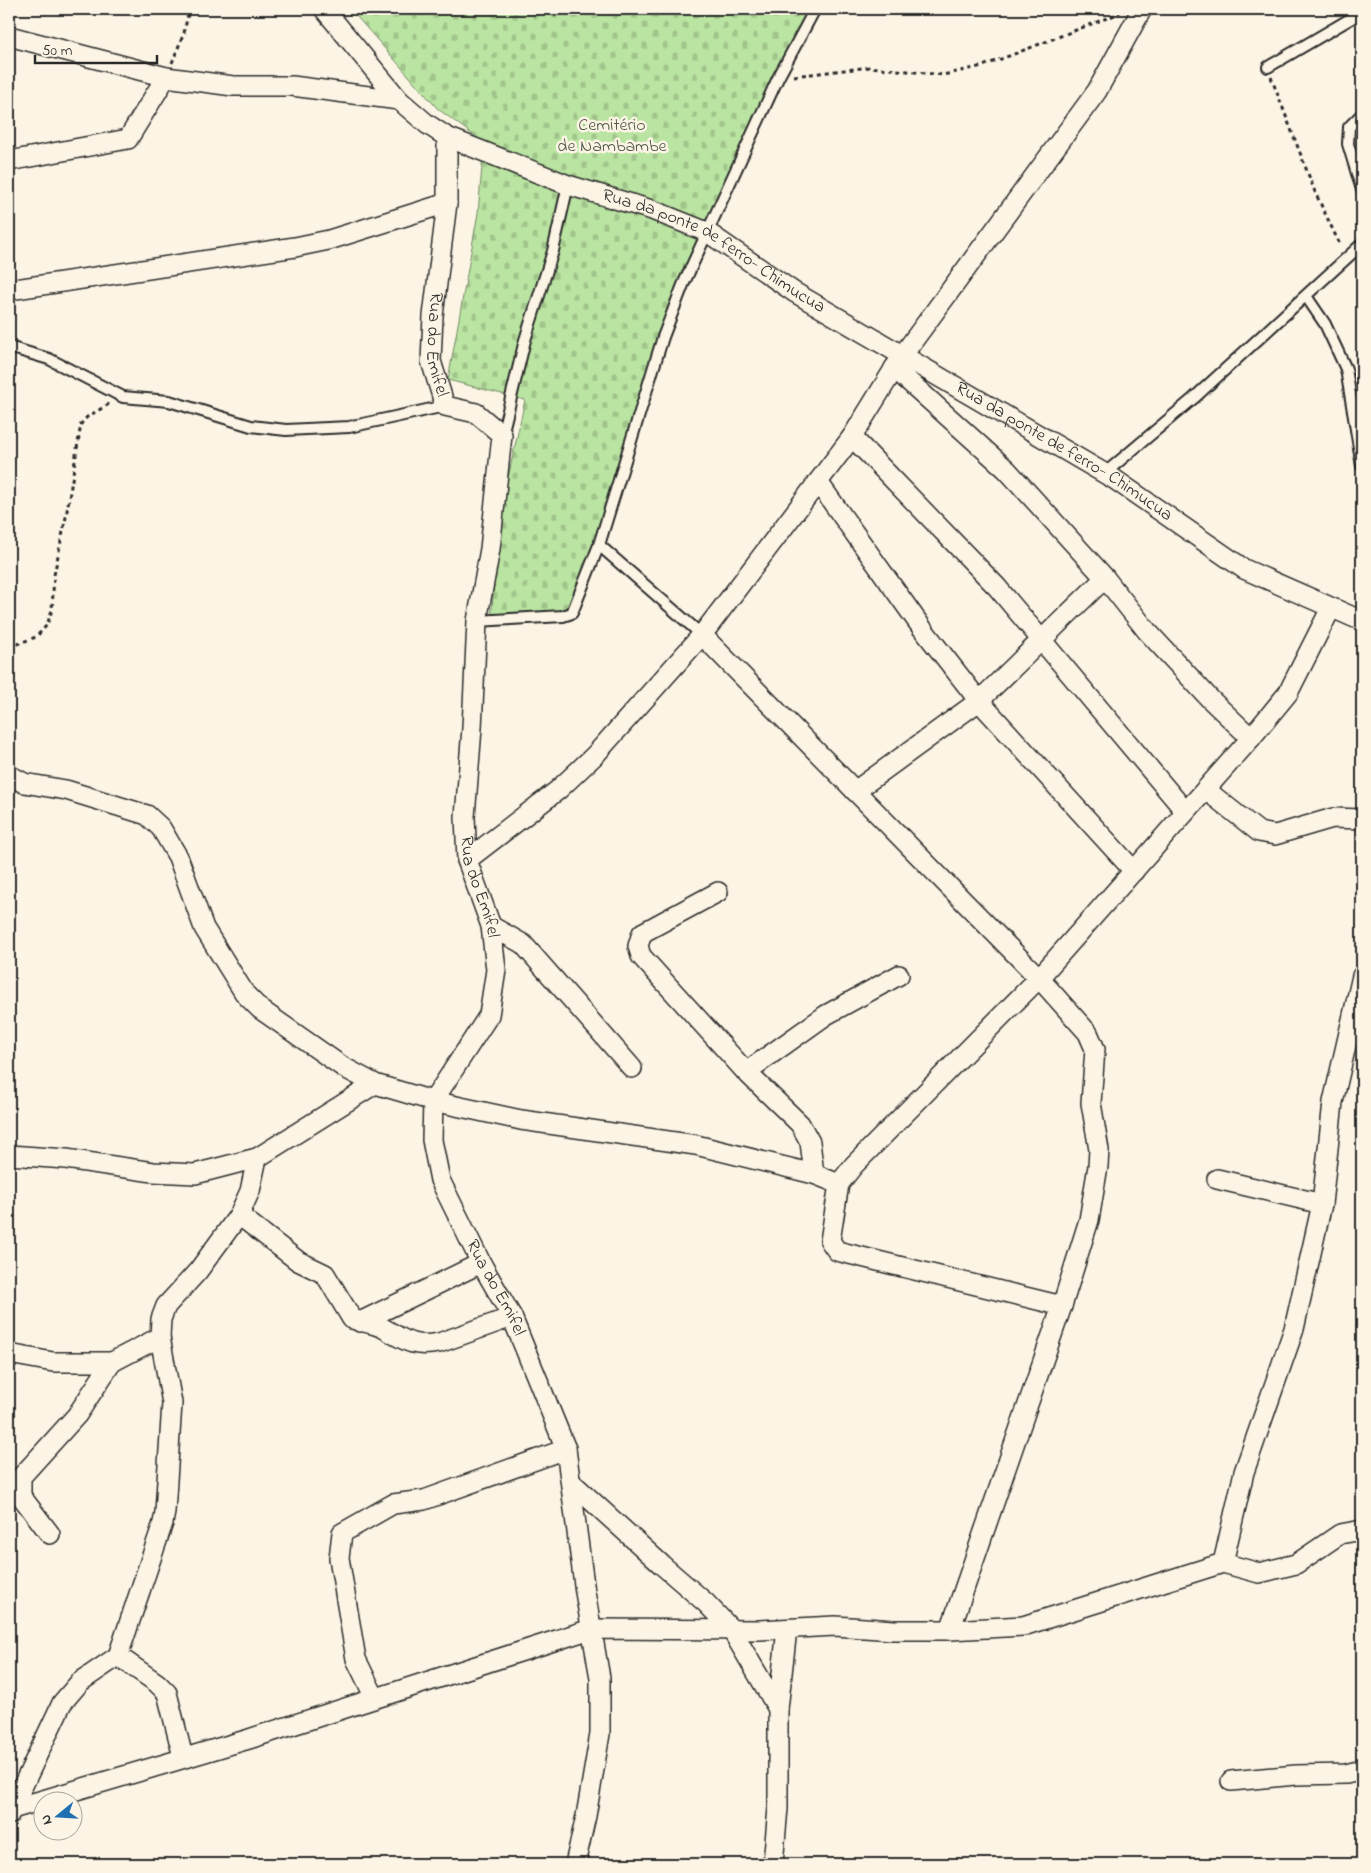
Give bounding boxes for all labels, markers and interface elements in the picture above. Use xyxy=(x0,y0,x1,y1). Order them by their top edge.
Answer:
scale bar xyxy=(35,32,158,64)
text: 50 m xyxy=(42,40,73,62)
park label: Cemitério de Nambambe xyxy=(557,113,668,160)
street label: Rua da ponte de ferro- Chimucua xyxy=(599,183,830,320)
street label: Rua do Emifel xyxy=(418,291,454,400)
street label: Rua da ponte de ferro- Chimucua xyxy=(950,376,1178,529)
street label: Rua do Emifel xyxy=(453,835,505,939)
street label: Rua do Emifel xyxy=(459,1236,531,1340)
north arrow xyxy=(32,1790,82,1840)
text: N xyxy=(36,1812,59,1827)

